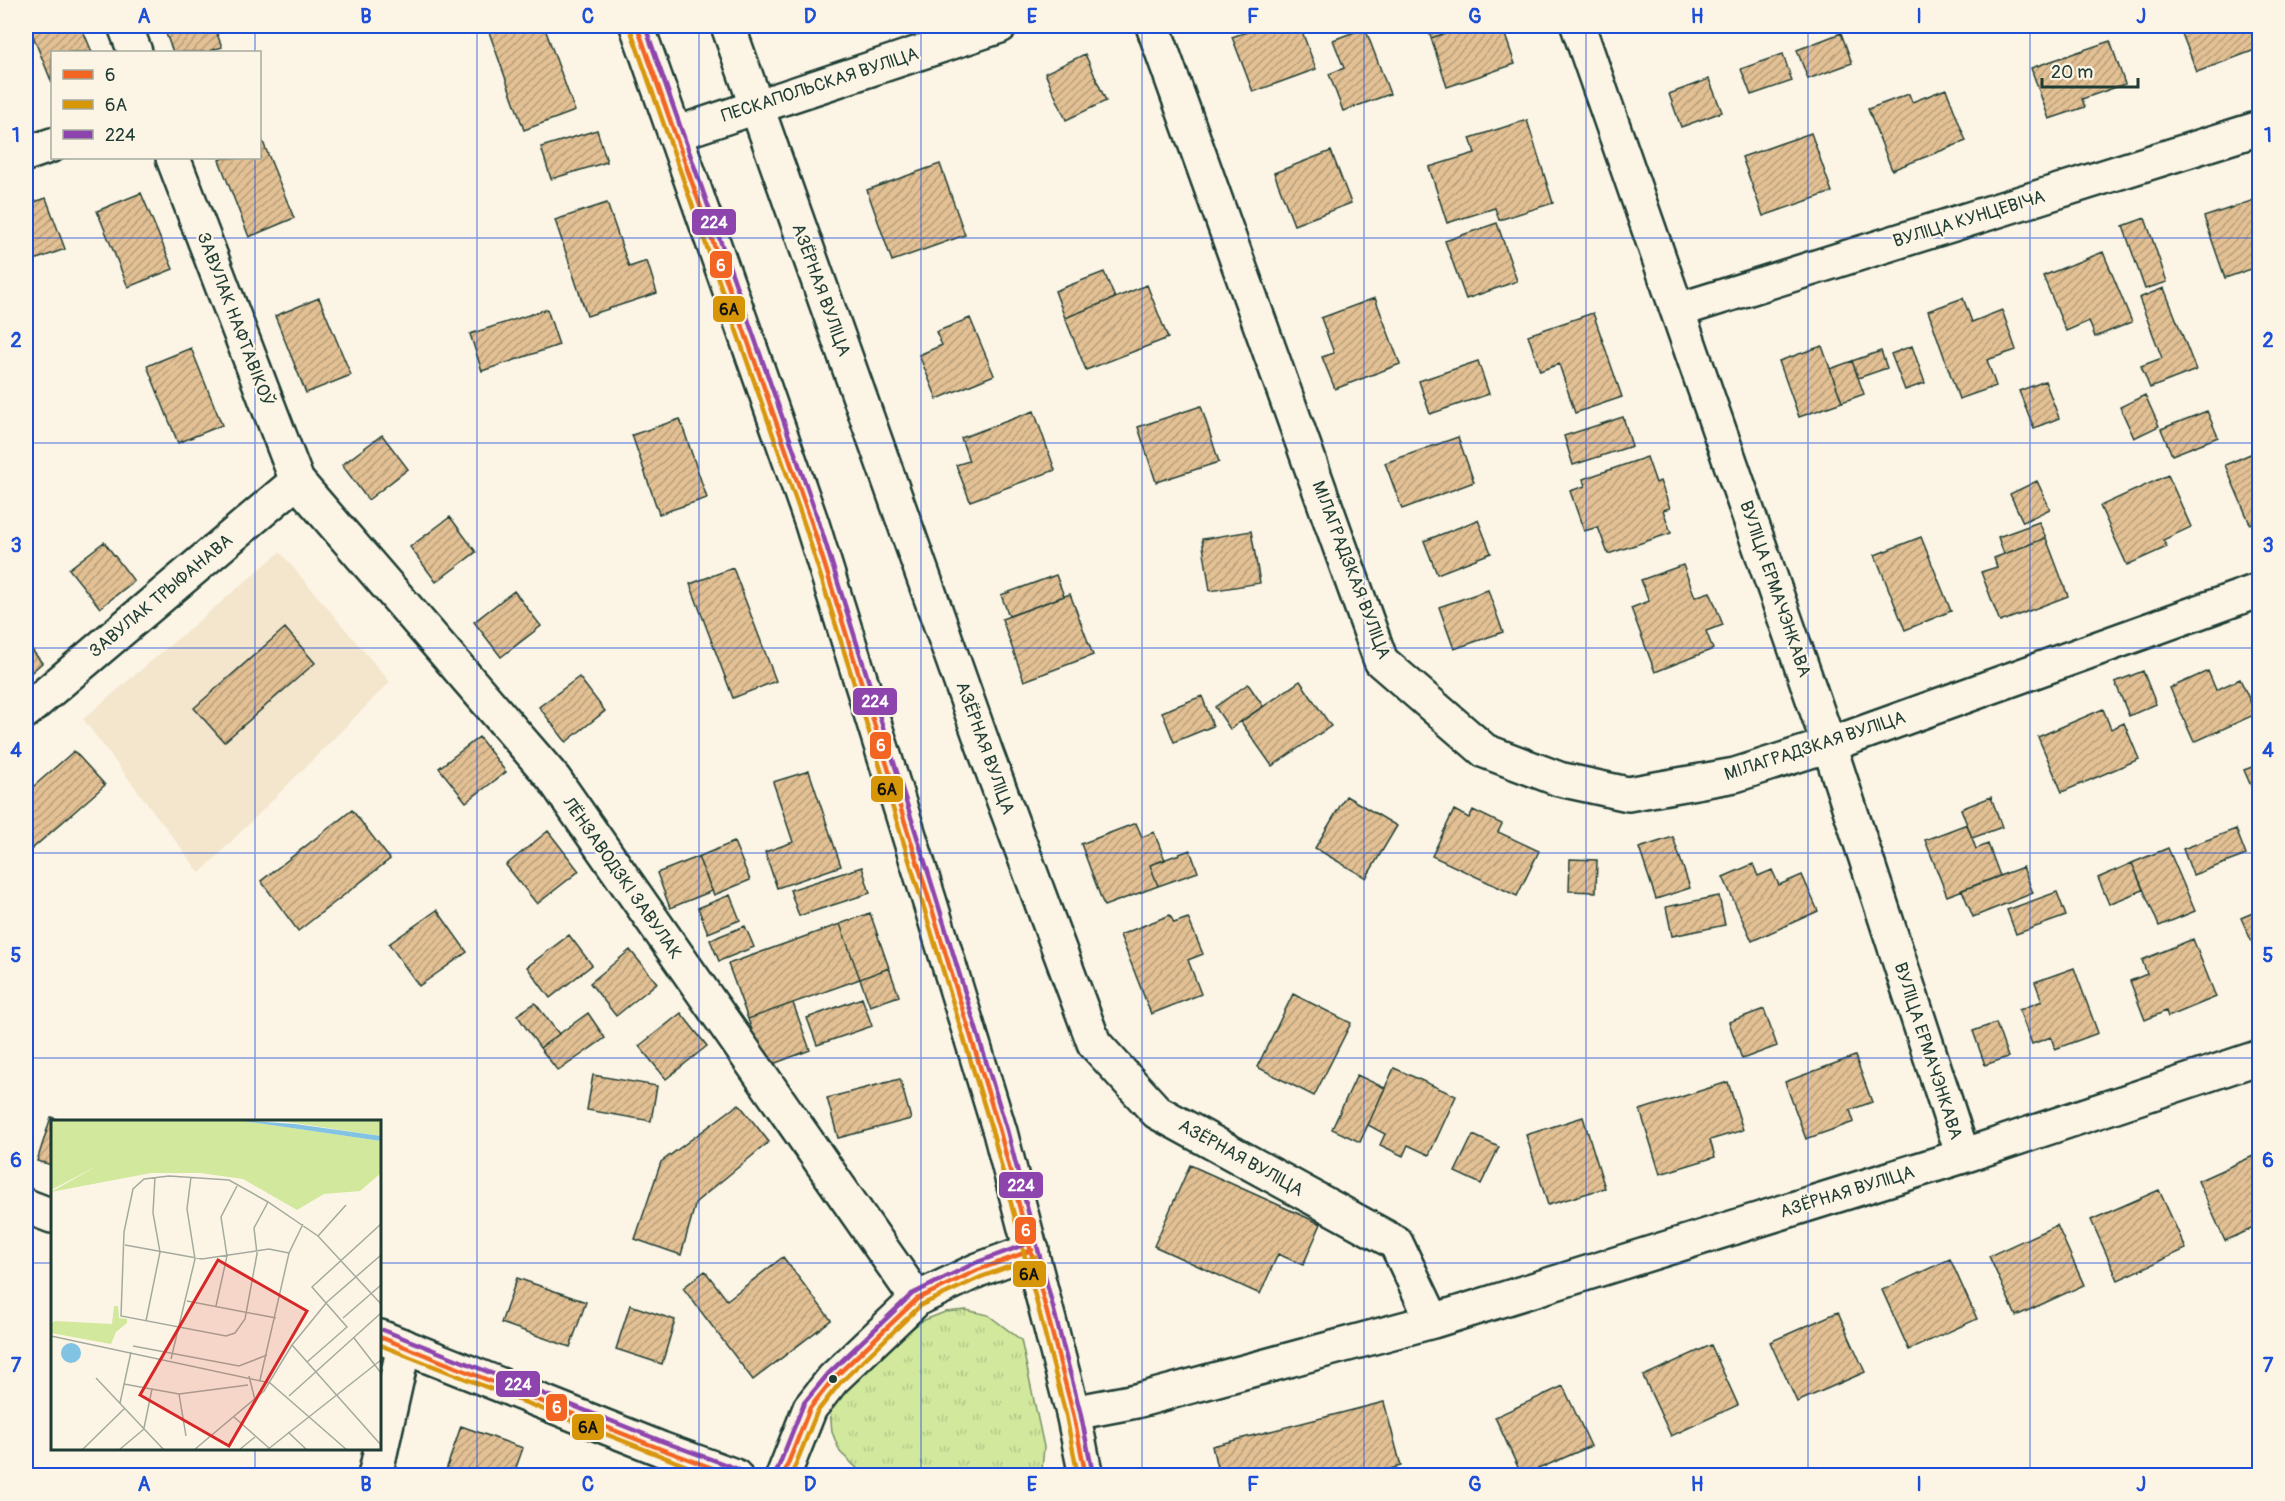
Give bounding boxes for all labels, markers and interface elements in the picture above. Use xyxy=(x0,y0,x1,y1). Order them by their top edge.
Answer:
text: A xyxy=(138,4,151,29)
text: B xyxy=(360,4,372,29)
text: C xyxy=(582,4,594,29)
text: D xyxy=(804,4,817,29)
text: E xyxy=(1027,4,1038,29)
text: F xyxy=(1247,4,1259,29)
text: G xyxy=(1468,4,1482,29)
text: H xyxy=(1691,4,1704,29)
text: I xyxy=(1916,4,1922,29)
text: J xyxy=(2136,4,2146,29)
street label: ПЕСКАПОЛЬСКАЯ ВУЛІЦА xyxy=(719,42,922,128)
legend xyxy=(51,51,261,159)
scale bar xyxy=(2042,51,2138,89)
text: 20 m xyxy=(2051,61,2093,84)
text: 6 xyxy=(105,64,115,87)
text: 6А xyxy=(105,94,127,117)
text: 1 xyxy=(12,123,20,148)
text: 1 xyxy=(2264,123,2272,148)
text: 224 xyxy=(105,124,136,147)
street label: ВУЛІЦА КУНЦЕВІЧА xyxy=(1890,185,2048,253)
line badge: 224 xyxy=(691,208,737,236)
text: 224 xyxy=(700,213,728,233)
street label: АЗЁРНАЯ ВУЛІЦА xyxy=(786,221,856,360)
street label: ЗАВУЛАК НАФТАВІКОЎ xyxy=(191,229,279,409)
line badge: 6 xyxy=(709,250,733,279)
text: 6 xyxy=(716,256,726,276)
line badge: 6А xyxy=(712,295,746,323)
text: 6А xyxy=(719,300,739,320)
text: 2 xyxy=(10,328,22,353)
text: 2 xyxy=(2262,328,2274,353)
street label: МІЛАГРАДЗКАЯ ВУЛІЦА xyxy=(1306,478,1396,663)
street label: ВУЛІЦА ЕРМАЧЭНКАВА xyxy=(1734,498,1816,681)
street label: ЗАВУЛАК ТРЫФАНАВА xyxy=(84,529,238,663)
text: 3 xyxy=(10,533,22,558)
text: 3 xyxy=(2262,533,2274,558)
street label: АЗЁРНАЯ ВУЛІЦА xyxy=(950,679,1020,818)
line badge: 224 xyxy=(852,687,898,716)
text: 224 xyxy=(861,692,889,712)
street label: МІЛАГРАДЗКАЯ ВУЛІЦА xyxy=(1722,706,1909,786)
line badge: 6 xyxy=(869,731,892,760)
text: 6 xyxy=(876,736,886,756)
text: 4 xyxy=(10,738,22,763)
text: 4 xyxy=(2262,738,2274,763)
line badge: 6А xyxy=(870,775,904,803)
text: 6А xyxy=(877,780,897,800)
street label: ЛЁНЗАВОДЗКІ ЗАВУЛАК xyxy=(557,792,687,964)
text: 5 xyxy=(11,943,22,968)
text: 5 xyxy=(2263,943,2274,968)
street label: ВУЛІЦА ЕРМАЧЭНКАВА xyxy=(1888,959,1968,1143)
street label: АЗЁРНАЯ ВУЛІЦА xyxy=(1174,1114,1308,1202)
inset map xyxy=(51,1120,381,1450)
text: 6 xyxy=(10,1148,22,1173)
text: 6 xyxy=(2262,1148,2274,1173)
street label: АЗЁРНАЯ ВУЛІЦА xyxy=(1777,1161,1917,1223)
line badge: 224 xyxy=(998,1171,1044,1199)
text: 224 xyxy=(1007,1176,1035,1196)
line badge: 6 xyxy=(1014,1216,1037,1245)
text: 6 xyxy=(1021,1221,1031,1241)
line badge: 6А xyxy=(1012,1260,1047,1288)
text: 6А xyxy=(1019,1265,1039,1285)
text: 7 xyxy=(11,1353,22,1378)
text: 7 xyxy=(2263,1353,2274,1378)
line badge: 224 xyxy=(495,1370,541,1398)
unlabelled marker xyxy=(827,1373,839,1385)
text: 224 xyxy=(504,1375,532,1395)
line badge: 6 xyxy=(545,1393,568,1422)
text: 6 xyxy=(552,1398,562,1418)
line badge: 6А xyxy=(571,1413,605,1441)
text: 6А xyxy=(578,1418,598,1438)
text: A xyxy=(138,1472,151,1497)
text: B xyxy=(360,1472,372,1497)
text: C xyxy=(582,1472,594,1497)
text: D xyxy=(804,1472,817,1497)
text: E xyxy=(1027,1472,1038,1497)
text: F xyxy=(1247,1472,1259,1497)
text: G xyxy=(1468,1472,1482,1497)
text: H xyxy=(1691,1472,1704,1497)
text: I xyxy=(1916,1472,1922,1497)
text: J xyxy=(2136,1472,2146,1497)

